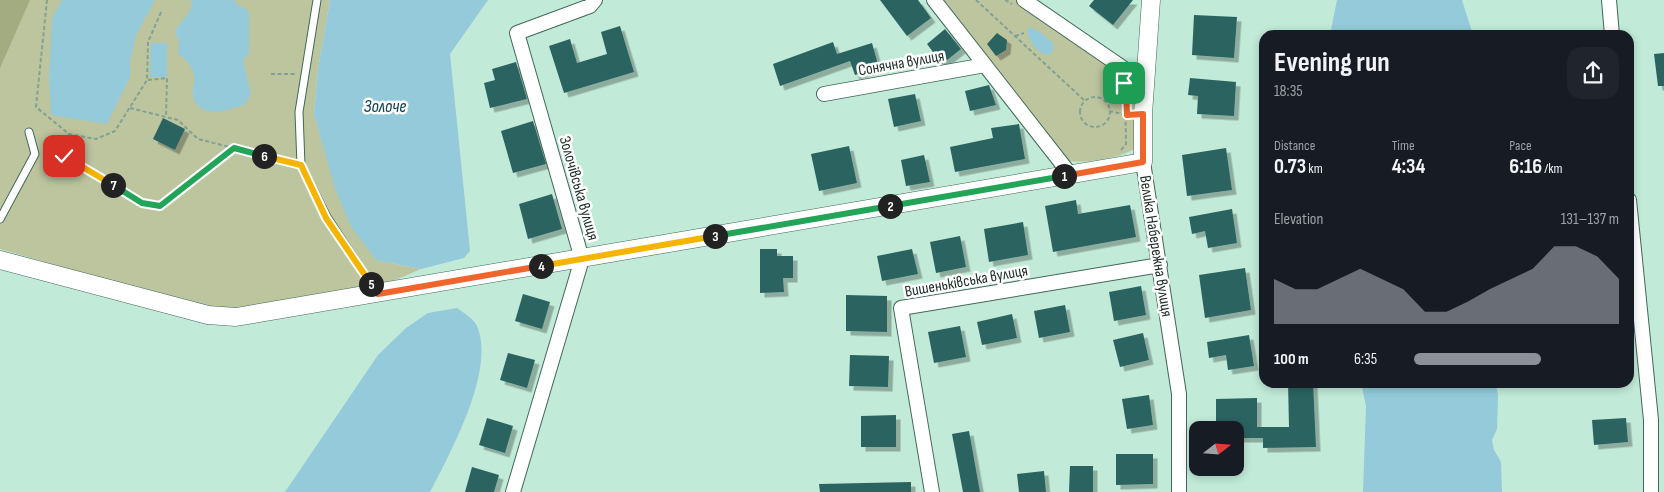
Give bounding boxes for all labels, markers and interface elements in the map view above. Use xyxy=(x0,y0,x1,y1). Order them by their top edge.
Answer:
text: Evening run xyxy=(1274,46,1390,79)
street label: Сонячна вулиця xyxy=(857,47,946,80)
button: share xyxy=(1567,47,1619,99)
pin xyxy=(1103,62,1145,104)
icon: arrive xyxy=(1110,69,1138,97)
text: 18:35 xyxy=(1274,82,1303,101)
water label: Золоче xyxy=(364,96,406,117)
street label: Золочівська вулиця xyxy=(555,134,603,243)
pin xyxy=(43,135,85,177)
text: Distance xyxy=(1274,137,1315,154)
text: Time xyxy=(1392,137,1415,154)
text: Pace xyxy=(1509,137,1532,154)
icon: check xyxy=(50,142,78,170)
pin: 6 xyxy=(252,144,276,168)
text: 6 xyxy=(261,148,268,165)
text: 0.73 xyxy=(1274,154,1306,179)
text: 4:34 xyxy=(1392,154,1425,179)
text: 6:16 xyxy=(1509,154,1542,179)
text: km xyxy=(1306,160,1323,177)
text: /km xyxy=(1542,160,1562,177)
pin: 1 xyxy=(1052,164,1076,188)
text: 1 xyxy=(1062,168,1067,185)
pin: 7 xyxy=(100,172,126,198)
street label: Велика Набережна вулиця xyxy=(1135,174,1176,318)
text: 7 xyxy=(110,177,117,194)
pin: 2 xyxy=(878,194,902,218)
text: 2 xyxy=(887,198,894,215)
text: Elevation xyxy=(1274,210,1323,229)
text: 131–137 m xyxy=(1561,210,1619,229)
pin: 3 xyxy=(702,224,728,248)
text: 3 xyxy=(712,228,719,245)
pin: 4 xyxy=(528,254,554,278)
text: 4 xyxy=(538,258,545,275)
street label: Вишеньківська вулиця xyxy=(903,261,1029,302)
pin: 5 xyxy=(358,272,384,296)
text: 5 xyxy=(368,276,375,293)
text: 100 m xyxy=(1274,350,1309,369)
text: 6:35 xyxy=(1354,350,1377,369)
north arrow xyxy=(1189,421,1244,476)
map controls xyxy=(1189,421,1244,476)

